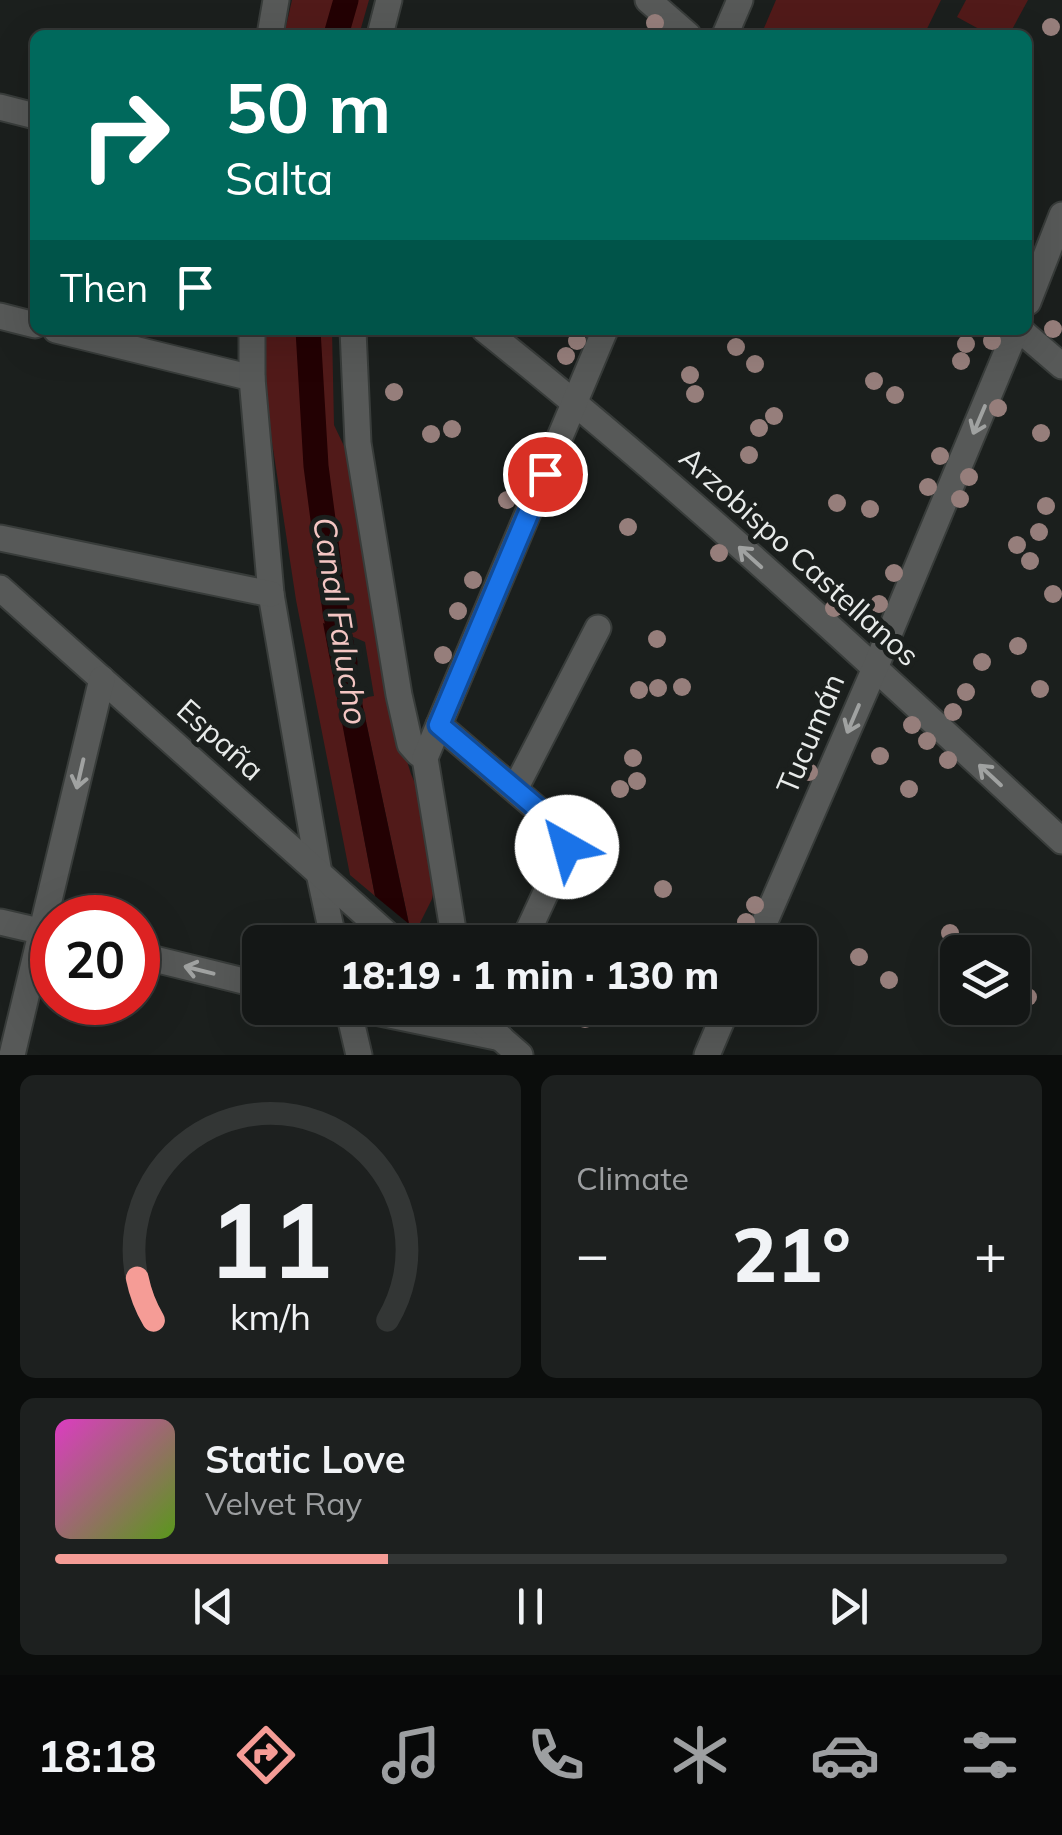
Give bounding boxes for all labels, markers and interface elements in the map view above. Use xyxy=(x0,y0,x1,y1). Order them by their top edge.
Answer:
text: 50 m xyxy=(225,63,391,151)
icon: right xyxy=(60,70,190,200)
text: Salta xyxy=(225,150,334,206)
icon: arrive xyxy=(168,260,223,315)
text: Then xyxy=(60,264,148,312)
one-way arrow xyxy=(969,404,987,435)
pin xyxy=(503,432,588,517)
street label: Arzobispo Castellanos xyxy=(672,439,927,674)
icon: arrive xyxy=(518,447,573,502)
water label: Canal Falucho xyxy=(305,514,377,728)
one-way arrow xyxy=(737,546,763,568)
street label: Tucumán xyxy=(768,668,852,800)
street label: España xyxy=(169,690,272,788)
one-way arrow xyxy=(843,703,861,734)
one-way arrow xyxy=(70,757,88,789)
one-way arrow xyxy=(979,763,1003,787)
position arrow xyxy=(515,795,619,899)
speed limit sign: 20 xyxy=(30,895,160,1025)
map controls xyxy=(940,935,1030,1025)
button: layers xyxy=(940,935,1030,1025)
text: 18:19 · 1 min · 130 m xyxy=(340,951,719,999)
one-way arrow xyxy=(184,960,216,978)
text: Climate xyxy=(576,1158,689,1198)
text: 11 xyxy=(208,1173,333,1304)
text: 21° xyxy=(732,1207,851,1301)
text: − xyxy=(576,1219,609,1288)
text: + xyxy=(974,1219,1007,1288)
text: km/h xyxy=(230,1294,311,1339)
text: Static Love xyxy=(205,1435,406,1483)
text: Velvet Ray xyxy=(205,1483,362,1523)
icon: previous xyxy=(186,1579,241,1634)
icon: pause xyxy=(503,1579,558,1634)
icon: next xyxy=(821,1579,876,1634)
icon: directions xyxy=(231,1720,301,1790)
icon: music xyxy=(376,1720,446,1790)
icon: phone xyxy=(521,1720,591,1790)
icon: climate xyxy=(665,1720,735,1790)
icon: car xyxy=(810,1720,880,1790)
icon: filters xyxy=(955,1720,1025,1790)
text: 18:18 xyxy=(37,1727,157,1783)

